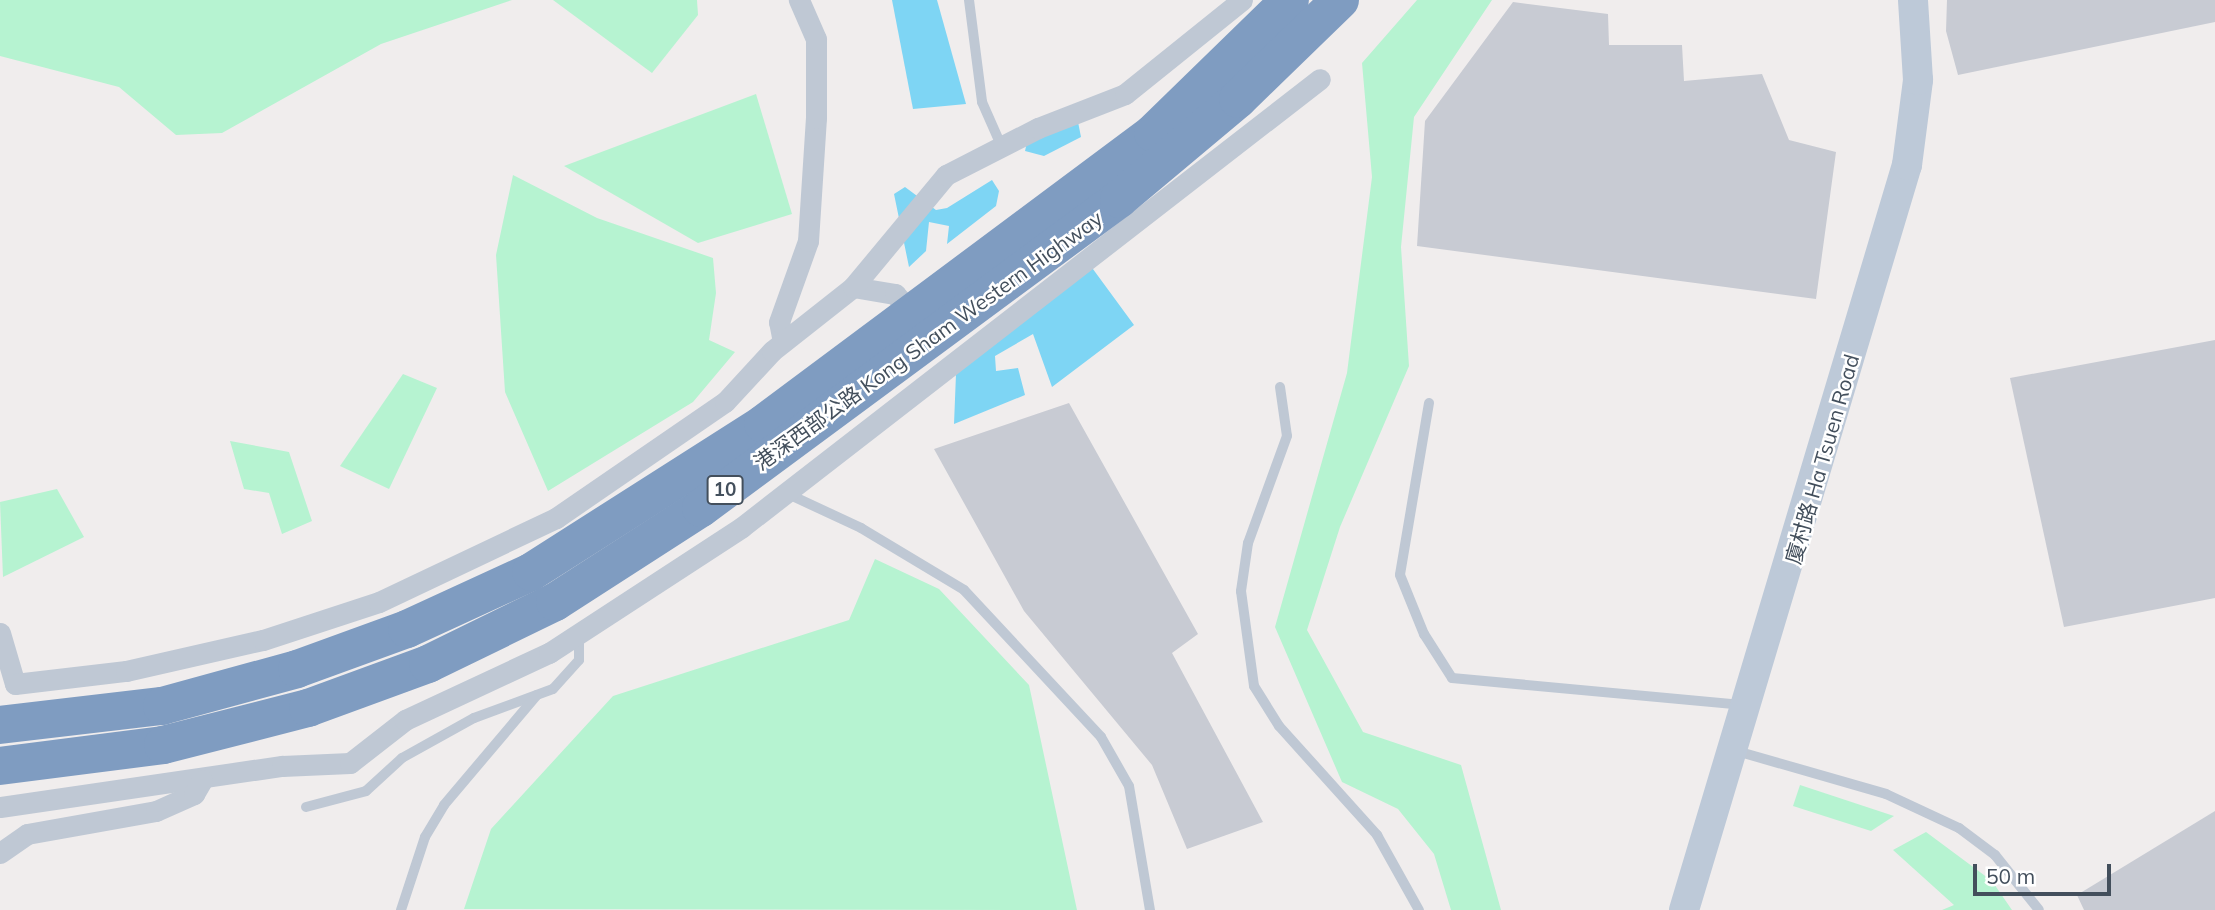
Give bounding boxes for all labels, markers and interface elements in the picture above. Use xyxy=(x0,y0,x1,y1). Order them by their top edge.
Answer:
street label: 港深西部公路 Kong Sham Western Highway xyxy=(749,205,1107,475)
street label: 廈村路 Ha Tsuen Road xyxy=(1780,351,1864,567)
road number: 10 xyxy=(706,475,744,505)
scale bar xyxy=(1977,850,2115,894)
text: 50 m xyxy=(1986,863,2035,889)

